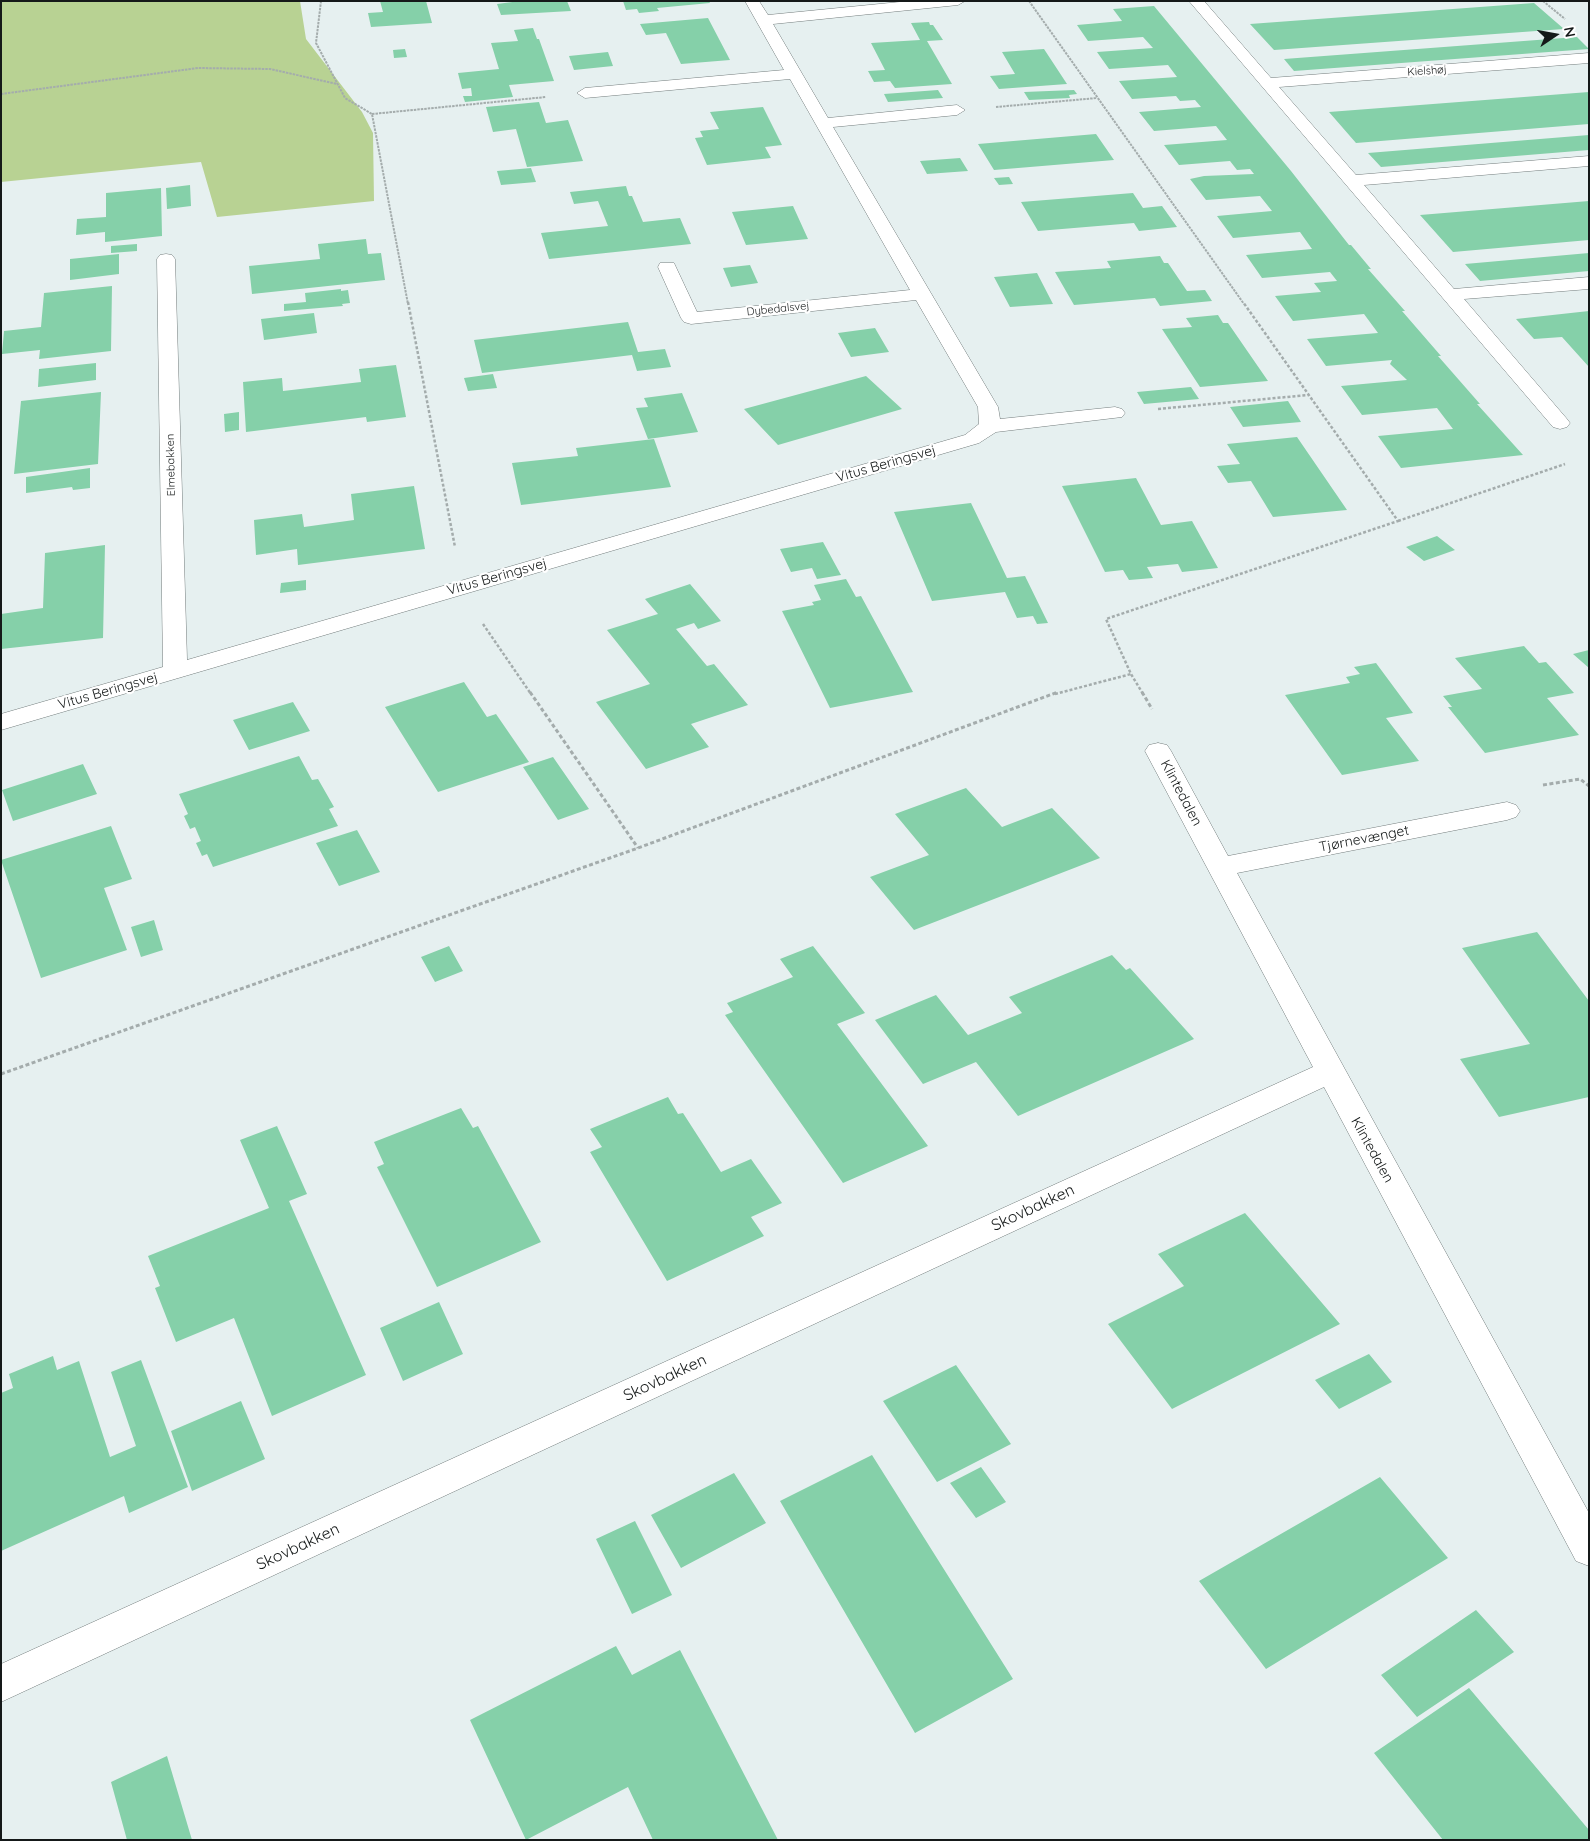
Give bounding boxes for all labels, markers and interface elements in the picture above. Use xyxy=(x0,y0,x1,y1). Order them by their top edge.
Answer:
north arrow xyxy=(1530,10,1580,60)
text: N xyxy=(1560,25,1580,39)
street label: Kielshøj xyxy=(1407,63,1447,79)
street label: Dybedalsvej xyxy=(746,299,810,319)
street label: Elmebakken xyxy=(164,434,178,496)
street label: Vitus Beringsvej xyxy=(834,442,938,486)
street label: Vitus Beringsvej xyxy=(445,555,549,599)
street label: Vitus Beringsvej xyxy=(56,669,160,713)
street label: Klintedalen xyxy=(1157,757,1205,829)
street label: Tjørnevænget xyxy=(1318,822,1410,856)
street label: Klintedalen xyxy=(1347,1114,1397,1186)
street label: Skovbakken xyxy=(988,1180,1078,1236)
street label: Skovbakken xyxy=(620,1350,710,1406)
street label: Skovbakken xyxy=(253,1519,343,1575)

